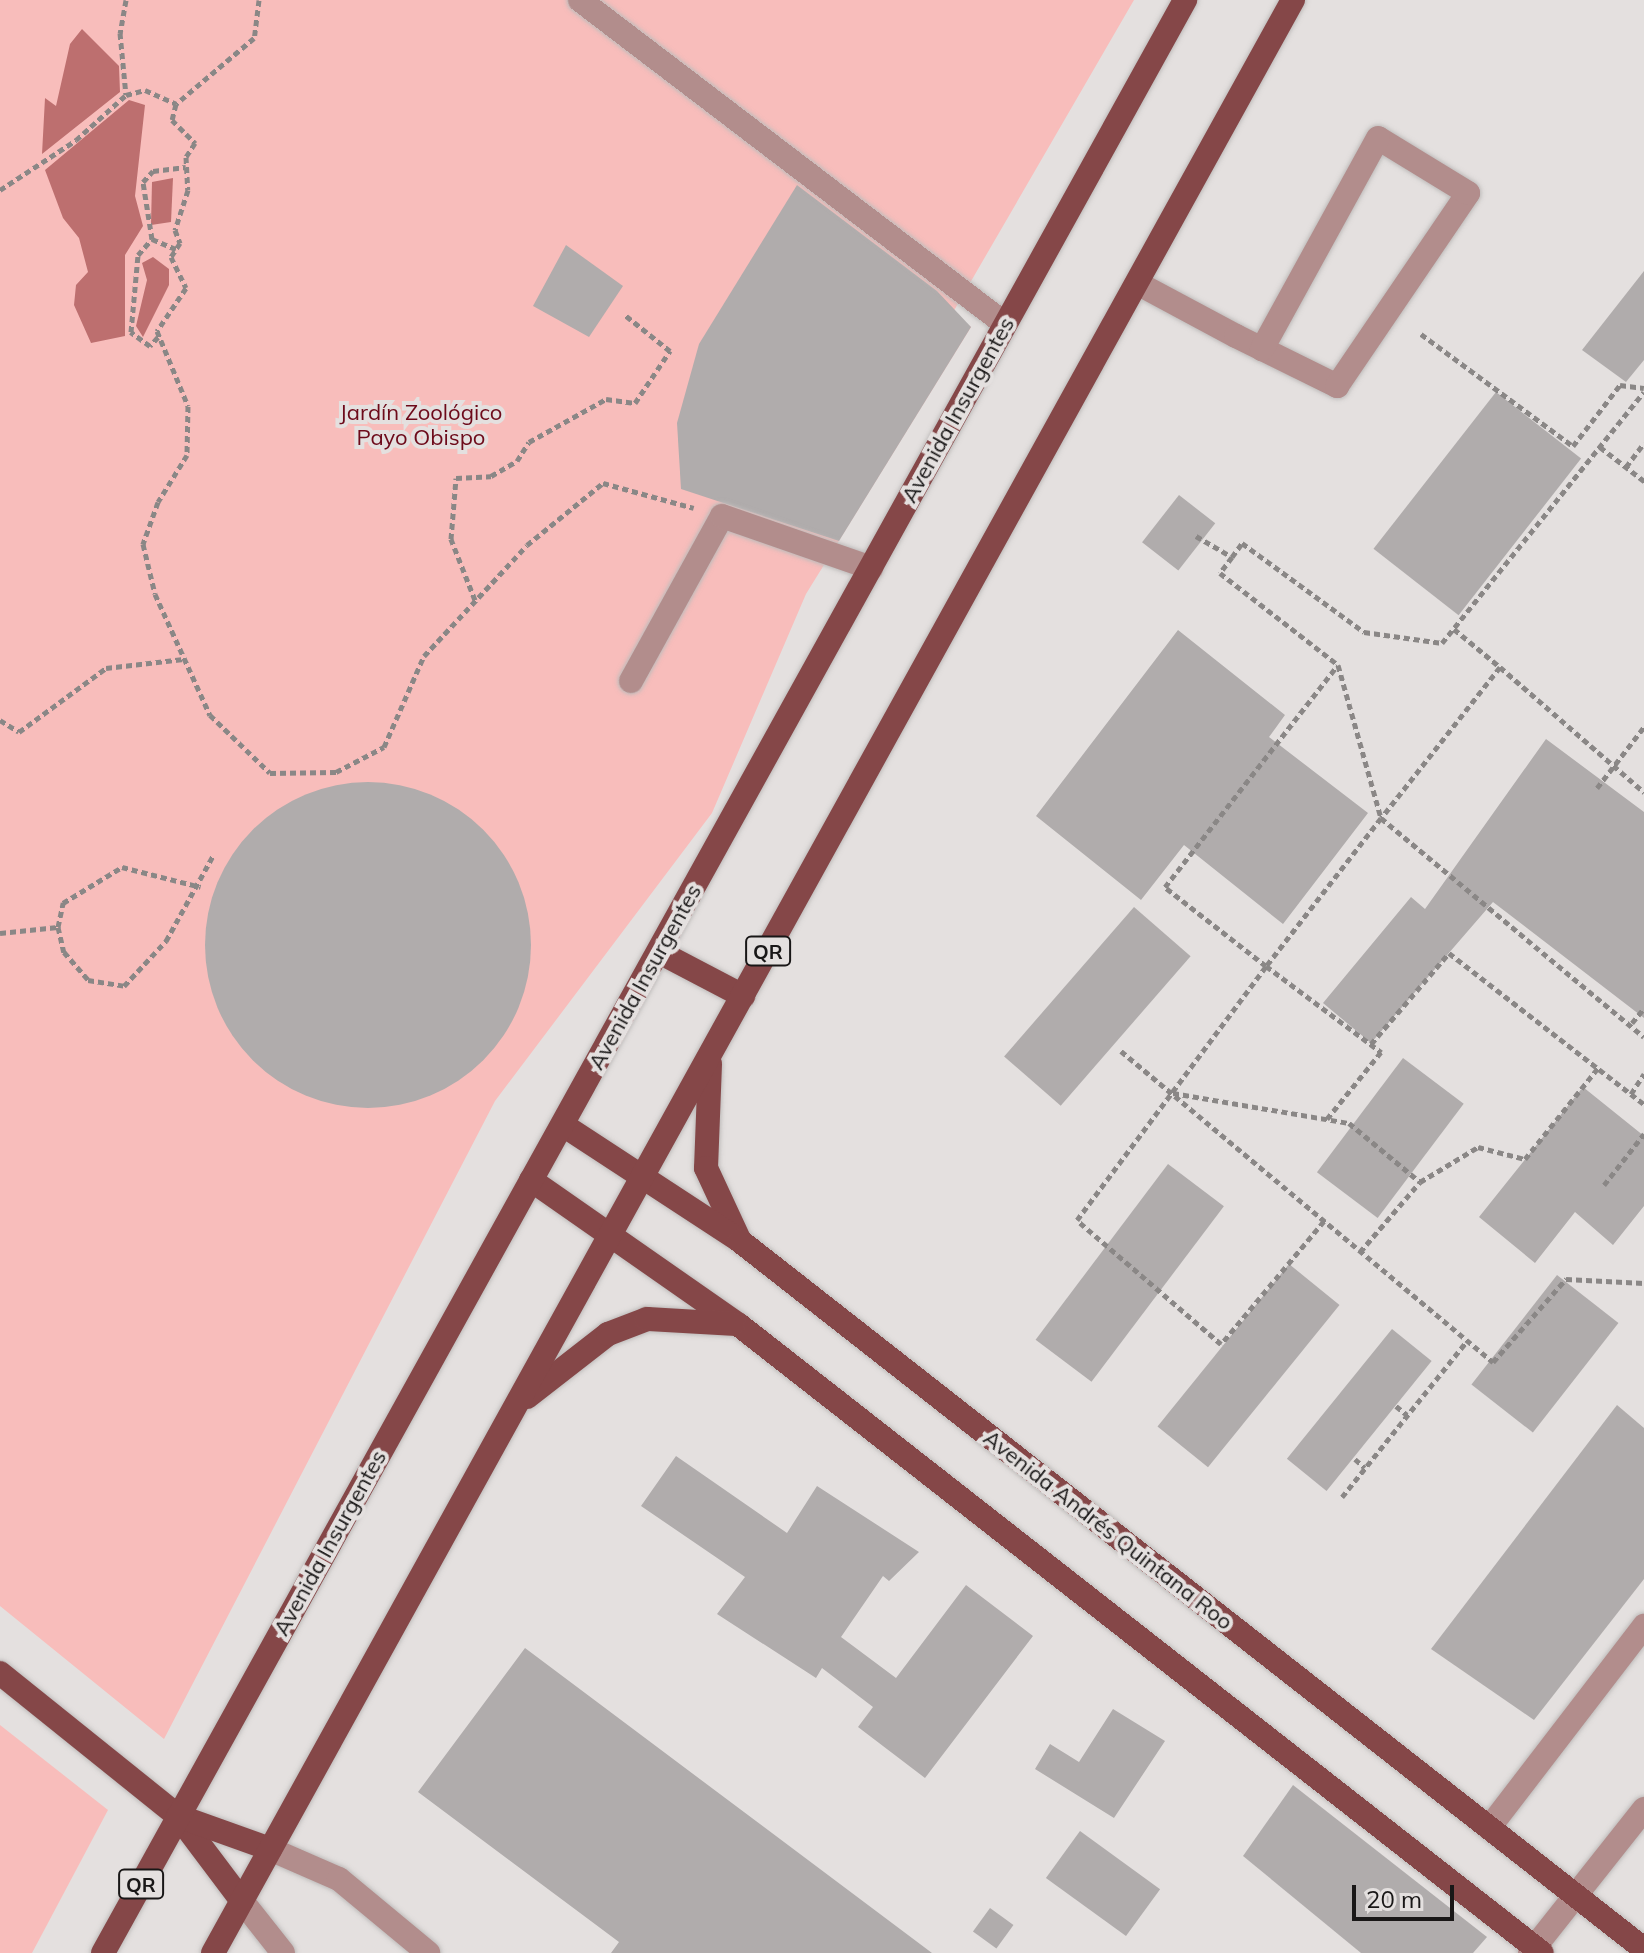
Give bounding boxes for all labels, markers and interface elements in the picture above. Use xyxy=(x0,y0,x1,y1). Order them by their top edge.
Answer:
street label: Avenida Insurgentes xyxy=(896,313,1020,507)
park label: Jardín Zoológico Payo Obispo xyxy=(340,399,502,450)
street label: Avenida Insurgentes xyxy=(583,880,707,1074)
road number: QR xyxy=(744,935,792,967)
street label: Avenida Andrés Quintana Roo xyxy=(978,1425,1238,1635)
street label: Avenida Insurgentes xyxy=(268,1446,392,1640)
road number: QR xyxy=(117,1868,165,1900)
scale bar xyxy=(1356,1869,1458,1919)
text: 20 m xyxy=(1366,1884,1422,1914)

